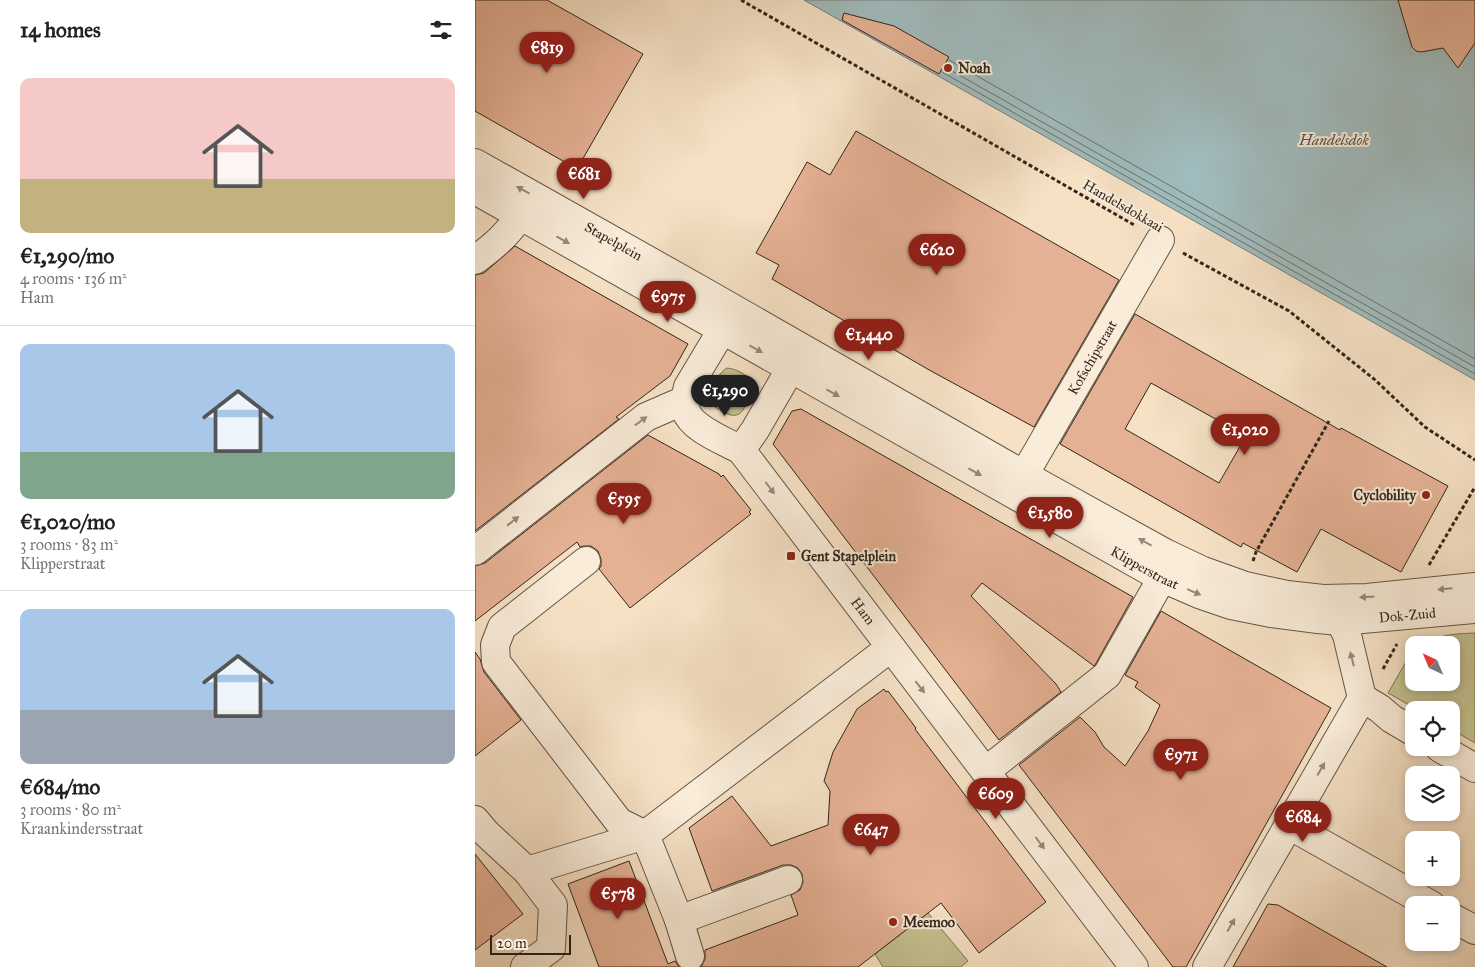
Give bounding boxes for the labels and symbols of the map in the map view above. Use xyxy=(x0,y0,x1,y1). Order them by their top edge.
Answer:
pin: €819 xyxy=(517,32,577,74)
place label: Noah xyxy=(958,60,991,77)
marker: Noah xyxy=(942,62,954,74)
water label: Handelsdok xyxy=(1298,131,1369,149)
pin: €681 xyxy=(554,158,614,200)
street label: Handelsdokkaai xyxy=(1080,176,1166,236)
one-way arrow xyxy=(515,186,530,194)
street label: Stapelplein xyxy=(582,218,646,264)
pin: €620 xyxy=(907,234,967,276)
one-way arrow xyxy=(556,236,570,244)
pin: €975 xyxy=(638,280,698,323)
street label: Kofschipstraat xyxy=(1064,317,1120,398)
pin: €1,440 xyxy=(828,318,910,361)
one-way arrow xyxy=(750,345,763,354)
pin: €1,290 xyxy=(684,374,766,417)
one-way arrow xyxy=(827,388,840,397)
pin: €1,020 xyxy=(1204,414,1286,456)
one-way arrow xyxy=(634,416,648,426)
one-way arrow xyxy=(968,468,981,477)
one-way arrow xyxy=(765,481,776,494)
pin: €595 xyxy=(594,482,654,525)
place label: Cyclobility xyxy=(1354,487,1417,505)
marker: Cyclobility xyxy=(1420,489,1432,501)
pin: €1,580 xyxy=(1009,496,1091,539)
one-way arrow xyxy=(506,515,519,526)
one-way arrow xyxy=(1138,538,1152,546)
street label: Klipperstraat xyxy=(1108,542,1181,593)
place label: Gent Stapelplein xyxy=(801,548,896,566)
marker: Gent Stapelplein xyxy=(785,550,797,562)
one-way arrow xyxy=(1437,586,1453,594)
one-way arrow xyxy=(1187,588,1202,596)
street label: Ham xyxy=(847,594,879,628)
one-way arrow xyxy=(1359,594,1375,602)
street label: Dok-Zuid xyxy=(1378,604,1437,626)
north arrow xyxy=(1405,636,1460,691)
one-way arrow xyxy=(1348,651,1356,666)
one-way arrow xyxy=(915,680,926,693)
pin: €971 xyxy=(1151,738,1211,781)
one-way arrow xyxy=(1317,761,1325,776)
pin: €609 xyxy=(966,778,1026,820)
pin: €684 xyxy=(1273,800,1333,843)
pin: €647 xyxy=(841,814,901,856)
one-way arrow xyxy=(1035,836,1046,849)
pin: €578 xyxy=(588,878,648,920)
place label: Meemoo xyxy=(903,914,955,931)
marker: Meemoo xyxy=(887,916,899,928)
one-way arrow xyxy=(1227,918,1236,931)
scale bar xyxy=(490,932,571,955)

